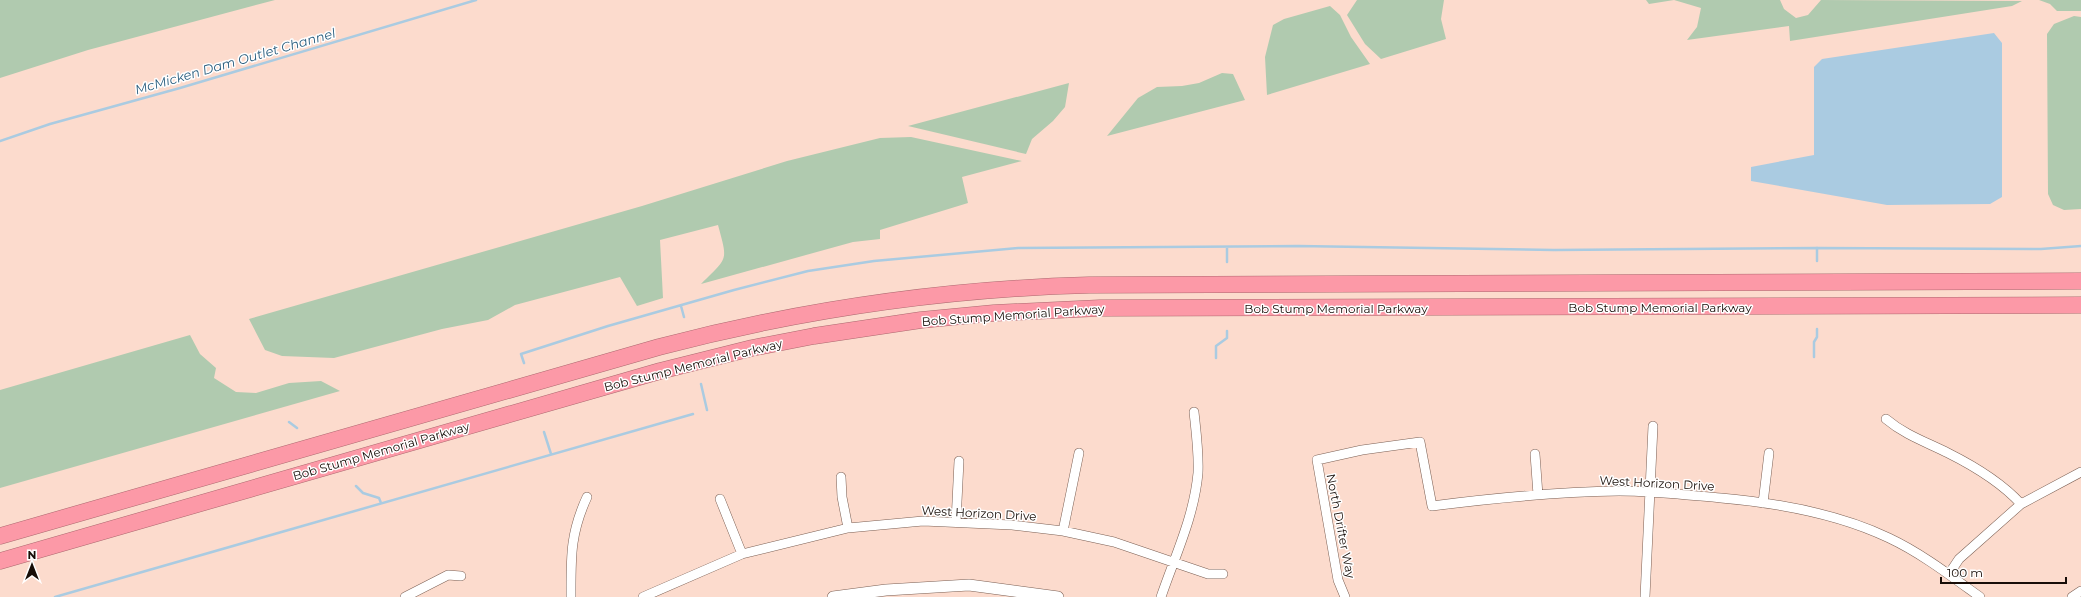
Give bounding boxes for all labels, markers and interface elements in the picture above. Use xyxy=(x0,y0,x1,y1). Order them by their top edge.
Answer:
water label: McMicken Dam Outlet Channel xyxy=(133,25,338,97)
street label: Bob Stump Memorial Parkway xyxy=(1568,300,1752,315)
street label: Bob Stump Memorial Parkway xyxy=(921,301,1105,329)
street label: Bob Stump Memorial Parkway xyxy=(1244,301,1428,316)
street label: Bob Stump Memorial Parkway xyxy=(602,335,784,394)
street label: Bob Stump Memorial Parkway xyxy=(291,418,472,483)
street label: North Drifter Way xyxy=(1324,472,1359,580)
street label: West Horizon Drive xyxy=(1599,472,1715,494)
street label: West Horizon Drive xyxy=(921,502,1037,524)
north arrow xyxy=(12,545,52,585)
text: N xyxy=(28,548,36,562)
scale bar xyxy=(1941,559,2066,585)
text: 100 m xyxy=(1947,565,1983,580)

